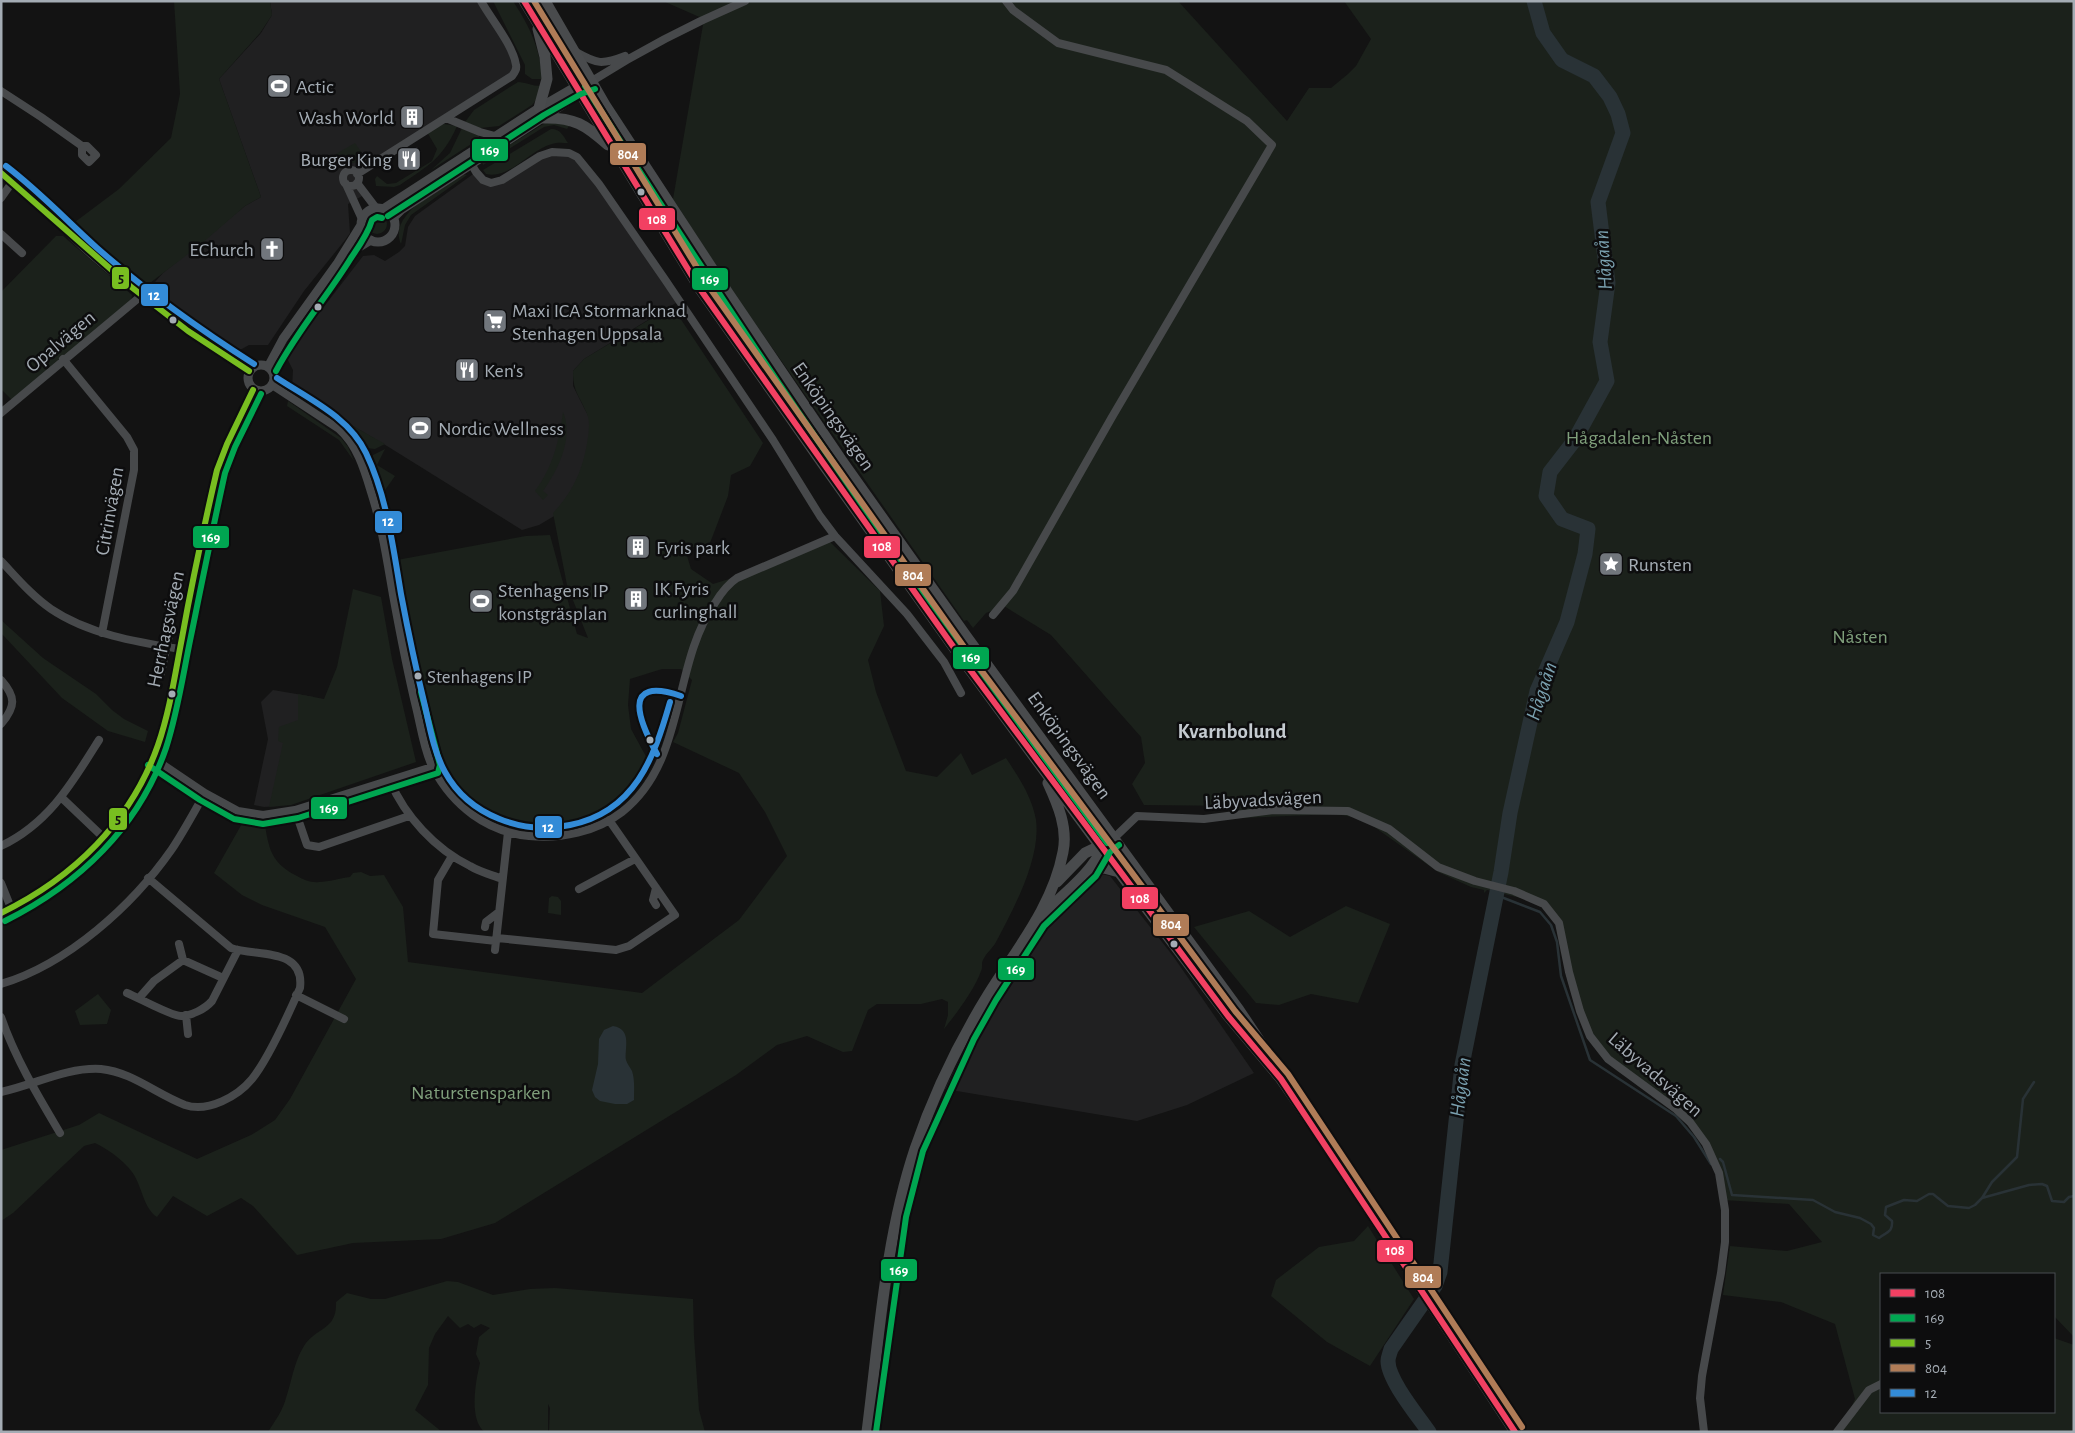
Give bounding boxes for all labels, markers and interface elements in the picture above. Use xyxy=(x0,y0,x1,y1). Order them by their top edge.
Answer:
sports icon: Actic xyxy=(266,73,292,99)
place label: Actic xyxy=(296,77,334,97)
building icon: Wash World xyxy=(399,104,425,130)
place label: Wash World xyxy=(299,108,394,128)
line badge: 169 xyxy=(471,138,509,162)
line badge: 804 xyxy=(609,142,647,166)
text: 169 xyxy=(481,144,500,158)
restaurant icon: Burger King xyxy=(396,146,422,172)
text: 804 xyxy=(617,148,639,162)
place label: Burger King xyxy=(300,150,392,170)
unlabelled marker xyxy=(636,187,646,197)
line badge: 108 xyxy=(638,207,676,231)
text: 108 xyxy=(647,213,667,227)
water label: Hågaån xyxy=(1591,229,1616,291)
church icon: EChurch xyxy=(259,236,285,262)
place label: EChurch xyxy=(189,240,254,260)
line badge: 5 xyxy=(111,266,130,290)
line badge: 169 xyxy=(691,267,729,291)
text: 5 xyxy=(118,272,124,286)
text: 169 xyxy=(701,273,720,287)
line badge: 12 xyxy=(140,283,169,307)
text: 12 xyxy=(148,289,160,303)
place label: Maxi ICA Stormarknad Stenhagen Uppsala xyxy=(512,301,686,344)
unlabelled marker xyxy=(313,302,323,312)
street label: Opalvägen xyxy=(22,307,99,376)
supermarket icon: Maxi ICA Stormarknad Stenhagen Uppsala xyxy=(482,308,508,334)
unlabelled marker xyxy=(168,315,178,325)
restaurant icon: Ken's xyxy=(454,357,480,383)
street label: Enköpingsvägen xyxy=(788,359,878,475)
place label: Ken's xyxy=(484,361,523,381)
sports icon: Nordic Wellness xyxy=(407,415,433,441)
place label: Nordic Wellness xyxy=(438,419,564,439)
park label: Hågadalen-Nåsten xyxy=(1566,428,1712,448)
street label: Citrinvägen xyxy=(92,465,128,557)
line badge: 12 xyxy=(374,510,403,534)
text: 12 xyxy=(382,515,394,529)
line badge: 169 xyxy=(192,525,230,549)
text: 169 xyxy=(202,531,221,545)
building icon: Fyris park xyxy=(625,534,651,560)
line badge: 108 xyxy=(863,535,901,559)
place label: Fyris park xyxy=(656,538,730,558)
text: 108 xyxy=(872,540,892,554)
place icon: Runsten xyxy=(1598,551,1624,577)
place label: Runsten xyxy=(1628,555,1692,575)
line badge: 804 xyxy=(894,563,932,587)
street label: Herrhagsvägen xyxy=(144,569,188,689)
text: 804 xyxy=(902,569,924,583)
place label: IK Fyris curlinghall xyxy=(654,579,738,622)
place label: Stenhagens IP konstgräsplan xyxy=(498,581,608,624)
building icon: IK Fyris curlinghall xyxy=(623,586,649,612)
sports icon: Stenhagens IP konstgräsplan xyxy=(468,588,494,614)
park label: Nåsten xyxy=(1832,627,1888,647)
line badge: 169 xyxy=(952,646,990,670)
text: 169 xyxy=(962,651,981,665)
water label: Hågaån xyxy=(1522,659,1561,723)
place label: Stenhagens IP xyxy=(427,668,532,687)
marker: Stenhagens IP xyxy=(413,671,423,681)
street label: Enköpingsvägen xyxy=(1024,688,1115,803)
unlabelled marker xyxy=(167,689,177,699)
district label: Kvarnbolund xyxy=(1177,721,1287,742)
unlabelled marker xyxy=(645,735,655,745)
street label: Läbyvadsvägen xyxy=(1204,787,1322,813)
line badge: 169 xyxy=(310,796,348,820)
text: 169 xyxy=(320,802,339,816)
line badge: 5 xyxy=(108,807,128,831)
text: 5 xyxy=(115,813,121,827)
line badge: 12 xyxy=(534,815,563,839)
text: 12 xyxy=(542,821,554,835)
line badge: 108 xyxy=(1121,886,1159,910)
text: 108 xyxy=(1130,892,1150,906)
line badge: 804 xyxy=(1152,913,1190,937)
text: 804 xyxy=(1160,918,1182,932)
unlabelled marker xyxy=(1169,939,1179,949)
line badge: 169 xyxy=(997,957,1035,981)
text: 169 xyxy=(1007,963,1026,977)
street label: Läbyvadsvägen xyxy=(1604,1029,1706,1121)
water label: Hågaån xyxy=(1446,1056,1475,1118)
park label: Naturstensparken xyxy=(411,1083,551,1103)
line badge: 108 xyxy=(1376,1239,1414,1263)
text: 108 xyxy=(1385,1244,1405,1258)
line badge: 169 xyxy=(880,1258,918,1282)
text: 169 xyxy=(890,1264,909,1278)
line badge: 804 xyxy=(1404,1265,1442,1289)
text: 804 xyxy=(1412,1271,1434,1285)
legend xyxy=(1880,1273,2055,1413)
text: 108 xyxy=(1925,1286,1945,1301)
text: 169 xyxy=(1925,1311,1944,1326)
text: 5 xyxy=(1925,1336,1931,1351)
text: 804 xyxy=(1925,1361,1947,1376)
text: 12 xyxy=(1925,1386,1937,1401)

